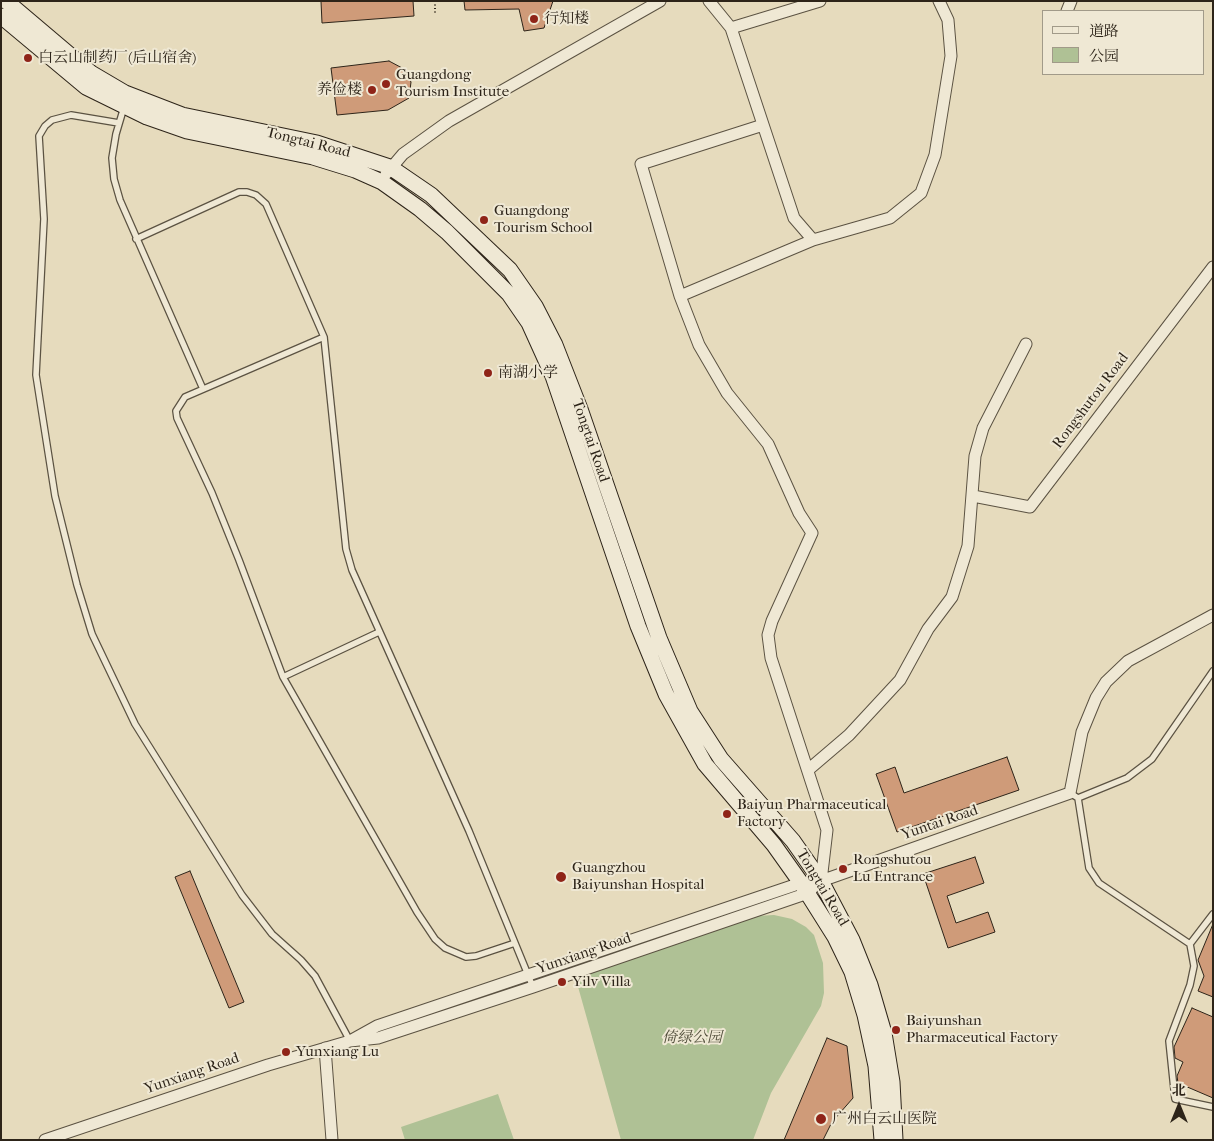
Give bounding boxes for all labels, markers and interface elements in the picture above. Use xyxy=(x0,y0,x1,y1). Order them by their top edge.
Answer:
place label: 行知楼 xyxy=(544,10,589,28)
legend xyxy=(1042,10,1204,75)
marker: 行知楼 xyxy=(528,13,540,25)
text: 道路 xyxy=(1089,22,1119,40)
text: 公园 xyxy=(1089,47,1119,65)
place label: 白云山制药厂(后山宿舍) xyxy=(38,49,196,67)
marker: 白云山制药厂(后山宿舍) xyxy=(22,52,34,64)
place label: Guangdong Tourism Institute xyxy=(396,66,509,101)
marker: Guangdong Tourism Institute xyxy=(380,78,392,90)
place label: 养俭楼 xyxy=(317,81,362,99)
marker: 养俭楼 xyxy=(366,84,378,96)
street label: Tongtai Road xyxy=(264,124,352,162)
place label: Guangdong Tourism School xyxy=(494,202,593,237)
marker: Guangdong Tourism School xyxy=(478,214,490,226)
street label: Rongshutou Road xyxy=(1049,350,1133,452)
place label: 南湖小学 xyxy=(498,364,558,382)
marker: 南湖小学 xyxy=(482,367,494,379)
street label: Tongtai Road xyxy=(567,397,613,485)
place label: Baiyun Pharmaceutical Factory xyxy=(737,796,886,831)
street label: Yuntai Road xyxy=(899,802,981,844)
marker: Baiyun Pharmaceutical Factory xyxy=(721,808,733,820)
street label: Tongtai Road xyxy=(792,846,852,930)
place label: Rongshutou Lu Entrance xyxy=(853,851,933,886)
place label: Guangzhou Baiyunshan Hospital xyxy=(572,859,705,894)
marker: Rongshutou Lu Entrance xyxy=(837,863,849,875)
marker: Guangzhou Baiyunshan Hospital xyxy=(554,870,568,884)
street label: Yunxiang Road xyxy=(534,929,634,979)
place label: Yilv Villa xyxy=(572,973,631,991)
marker: Yilv Villa xyxy=(556,976,568,988)
place label: Baiyunshan Pharmaceutical Factory xyxy=(906,1012,1058,1047)
marker: Baiyunshan Pharmaceutical Factory xyxy=(890,1024,902,1036)
park label: 倚绿公园 xyxy=(662,1029,722,1047)
place label: Yunxiang Lu xyxy=(296,1043,379,1061)
marker: Yunxiang Lu xyxy=(280,1046,292,1058)
street label: Yunxiang Road xyxy=(142,1049,242,1099)
north arrow xyxy=(1154,1081,1204,1131)
text: 北 xyxy=(1172,1082,1186,1099)
place label: 广州白云山医院 xyxy=(832,1110,937,1128)
marker: 广州白云山医院 xyxy=(814,1112,828,1126)

